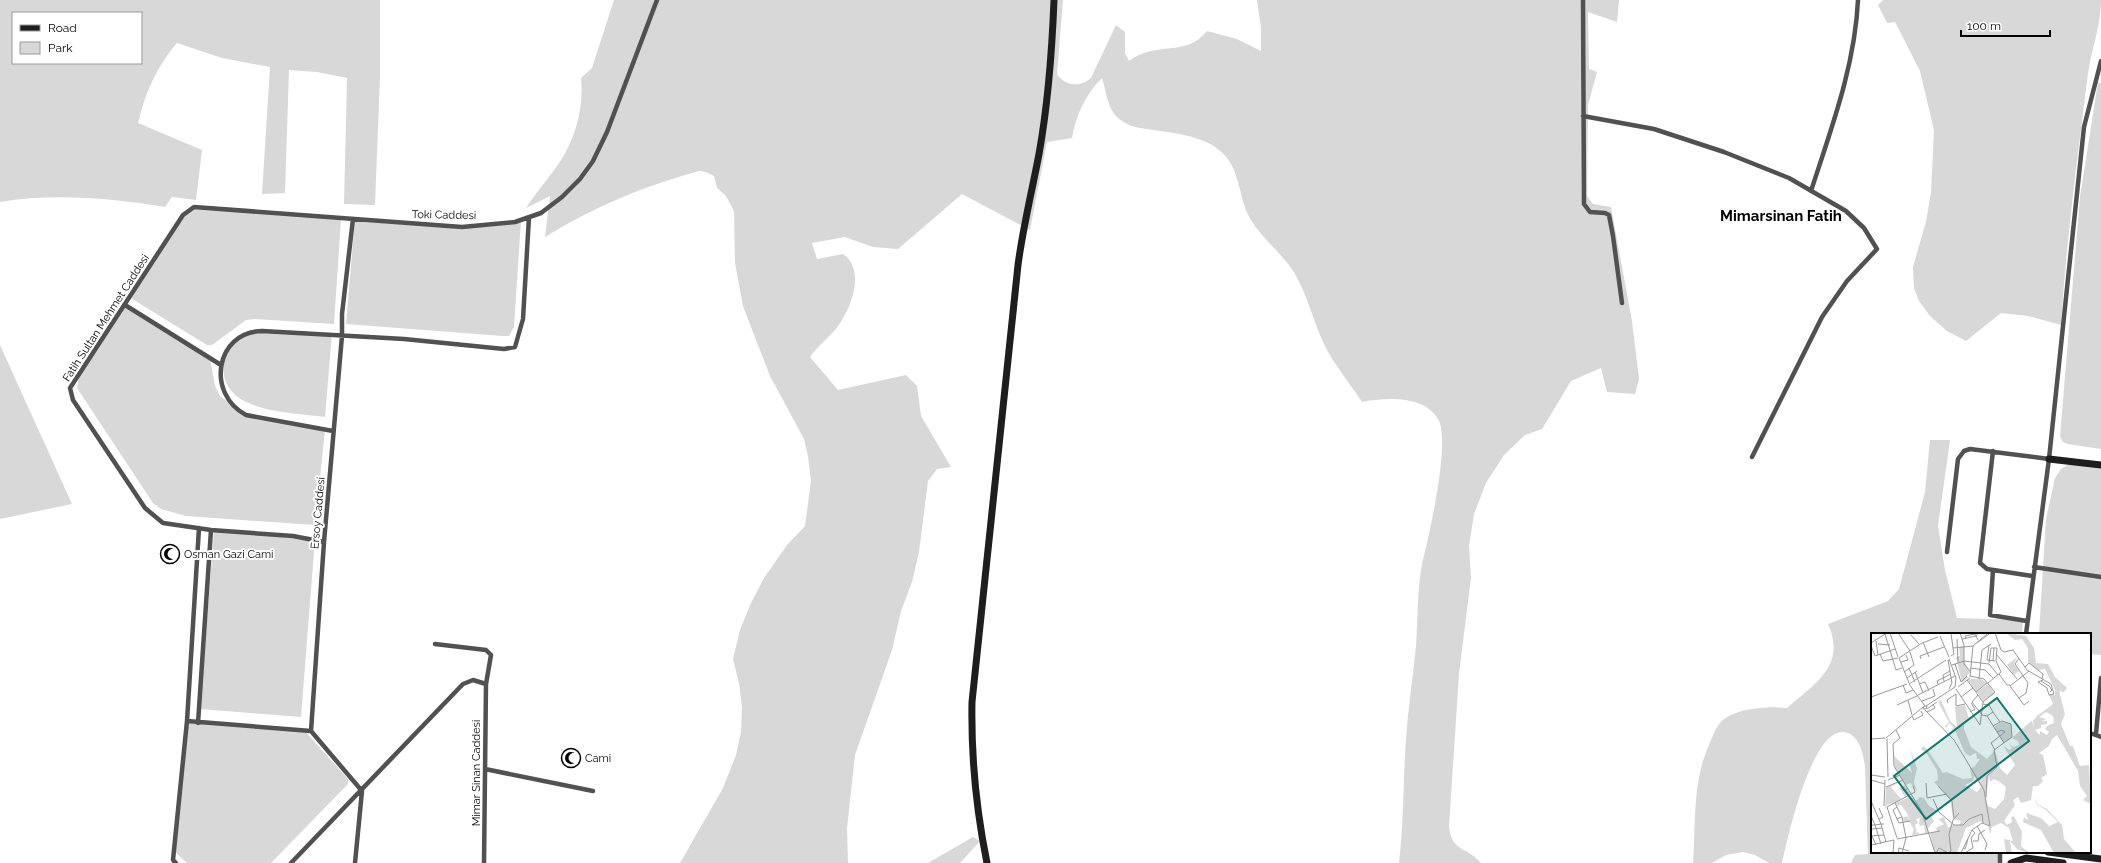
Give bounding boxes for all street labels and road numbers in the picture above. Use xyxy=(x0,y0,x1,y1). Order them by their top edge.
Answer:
street label: Toki Caddesi xyxy=(412,208,476,222)
street label: Fatih Sultan Mehmet Caddesi xyxy=(60,252,152,384)
street label: Ersoy Caddesi xyxy=(308,477,328,549)
street label: Mimar Sinan Caddesi xyxy=(470,720,483,826)

